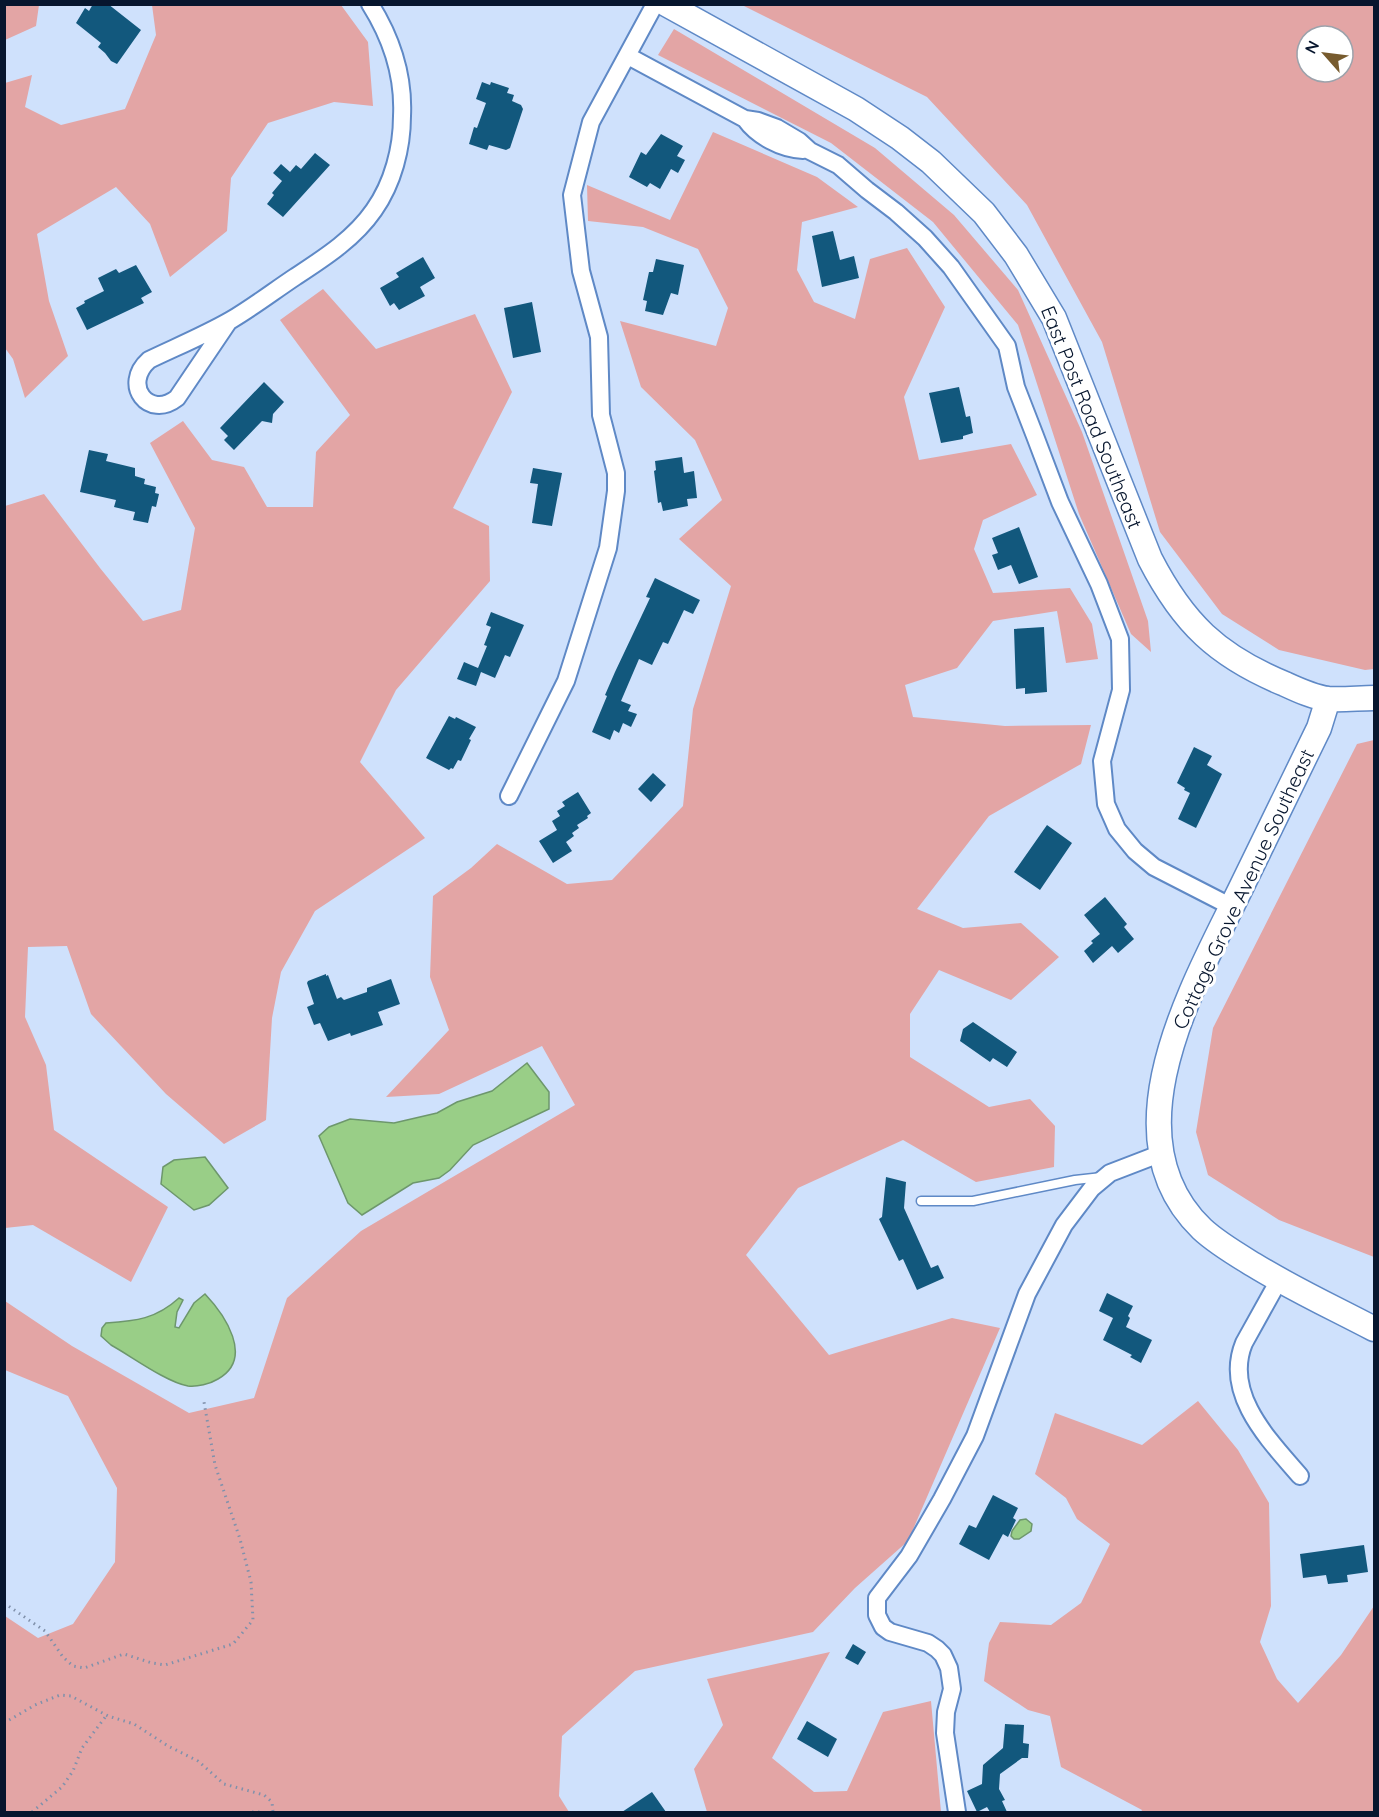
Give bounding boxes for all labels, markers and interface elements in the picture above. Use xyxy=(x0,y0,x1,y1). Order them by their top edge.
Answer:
north arrow xyxy=(1295,24,1355,84)
text: N xyxy=(1300,37,1323,57)
street label: East Post Road Southeast xyxy=(1036,302,1148,532)
street label: Cottage Grove Avenue Southeast xyxy=(1167,745,1319,1033)

